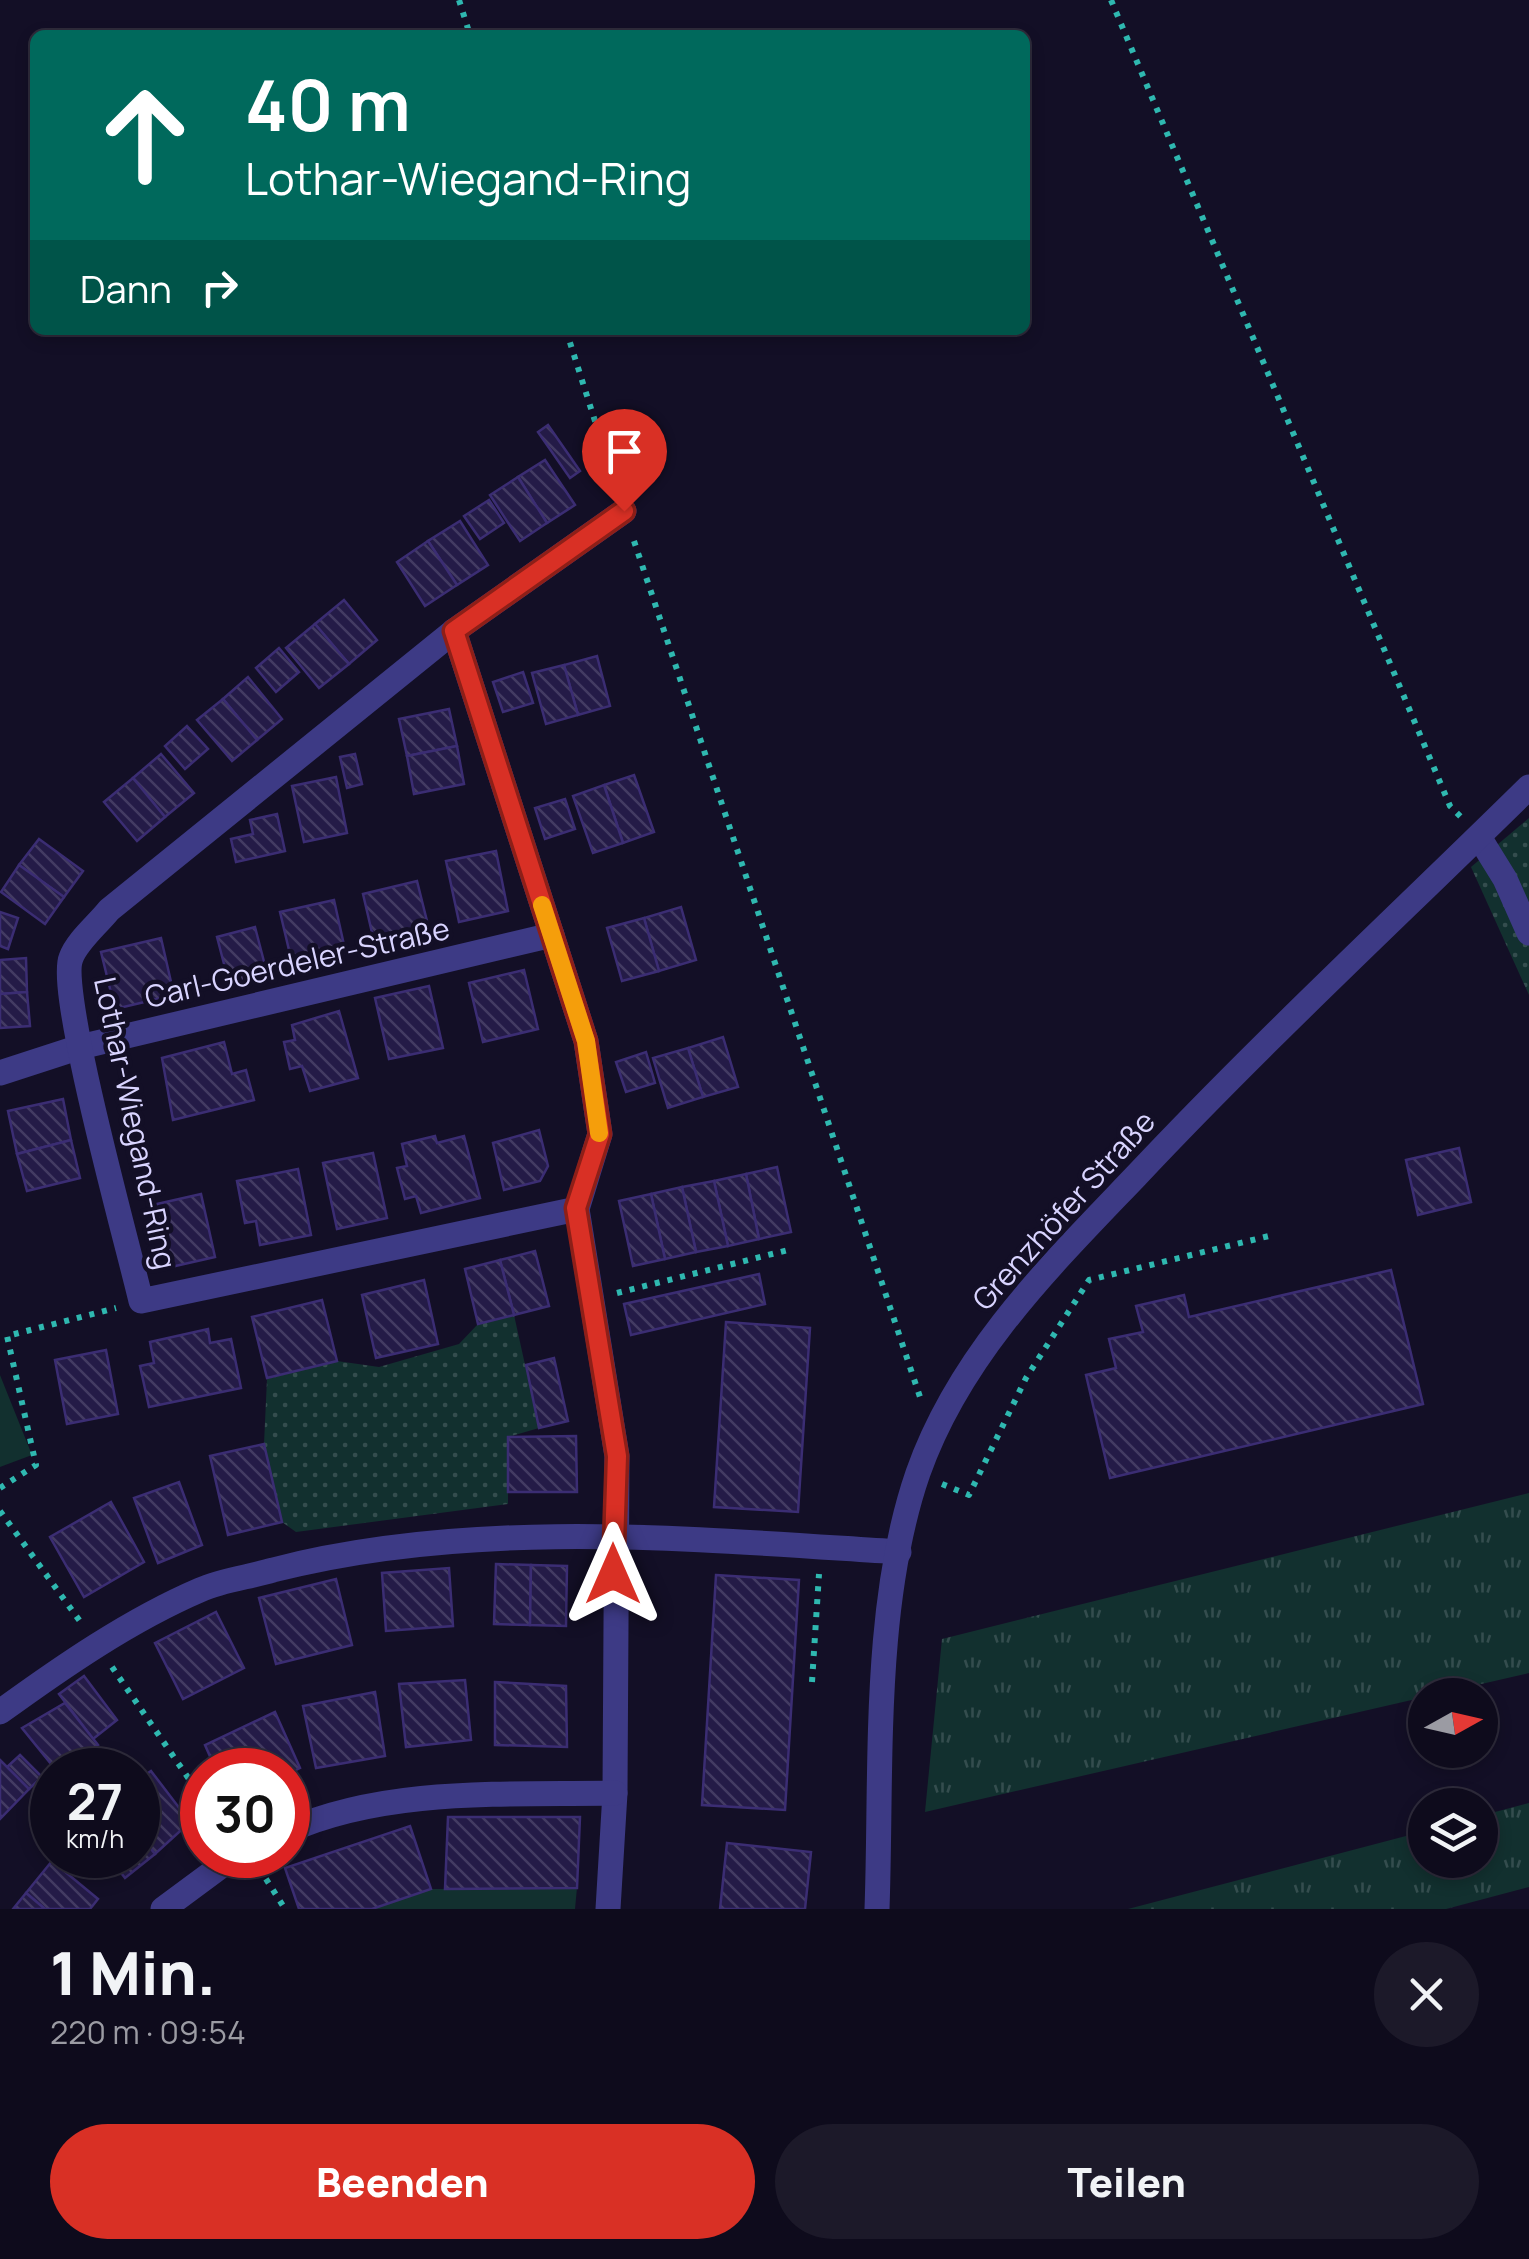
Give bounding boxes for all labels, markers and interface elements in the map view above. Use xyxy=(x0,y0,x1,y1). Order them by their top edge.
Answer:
text: 40 m xyxy=(245,56,411,152)
icon: ahead xyxy=(80,70,210,200)
text: Lothar-Wiegand-Ring xyxy=(245,147,691,209)
icon: right xyxy=(192,260,247,315)
text: Dann xyxy=(80,262,172,314)
pin xyxy=(582,409,667,512)
icon: arrive xyxy=(597,424,652,479)
street label: Carl-Goerdeler-Straße xyxy=(141,907,453,1017)
street label: Lothar-Wiegand-Ring xyxy=(85,973,187,1273)
street label: Grenzhöfer Straße xyxy=(962,1101,1164,1319)
position arrow xyxy=(561,1522,665,1626)
north arrow xyxy=(1408,1678,1498,1768)
map controls xyxy=(1408,1678,1498,1878)
speed limit sign: 30 xyxy=(180,1748,310,1878)
text: 27 xyxy=(67,1767,123,1835)
button: layers xyxy=(1408,1788,1498,1878)
text: km/h xyxy=(66,1821,124,1856)
text: 1 Min. xyxy=(50,1931,216,2013)
button: close xyxy=(1374,1942,1479,2047)
text: 220 m · 09:54 xyxy=(50,2010,246,2054)
button: Beenden xyxy=(50,2124,755,2239)
button: Teilen xyxy=(775,2124,1479,2239)

